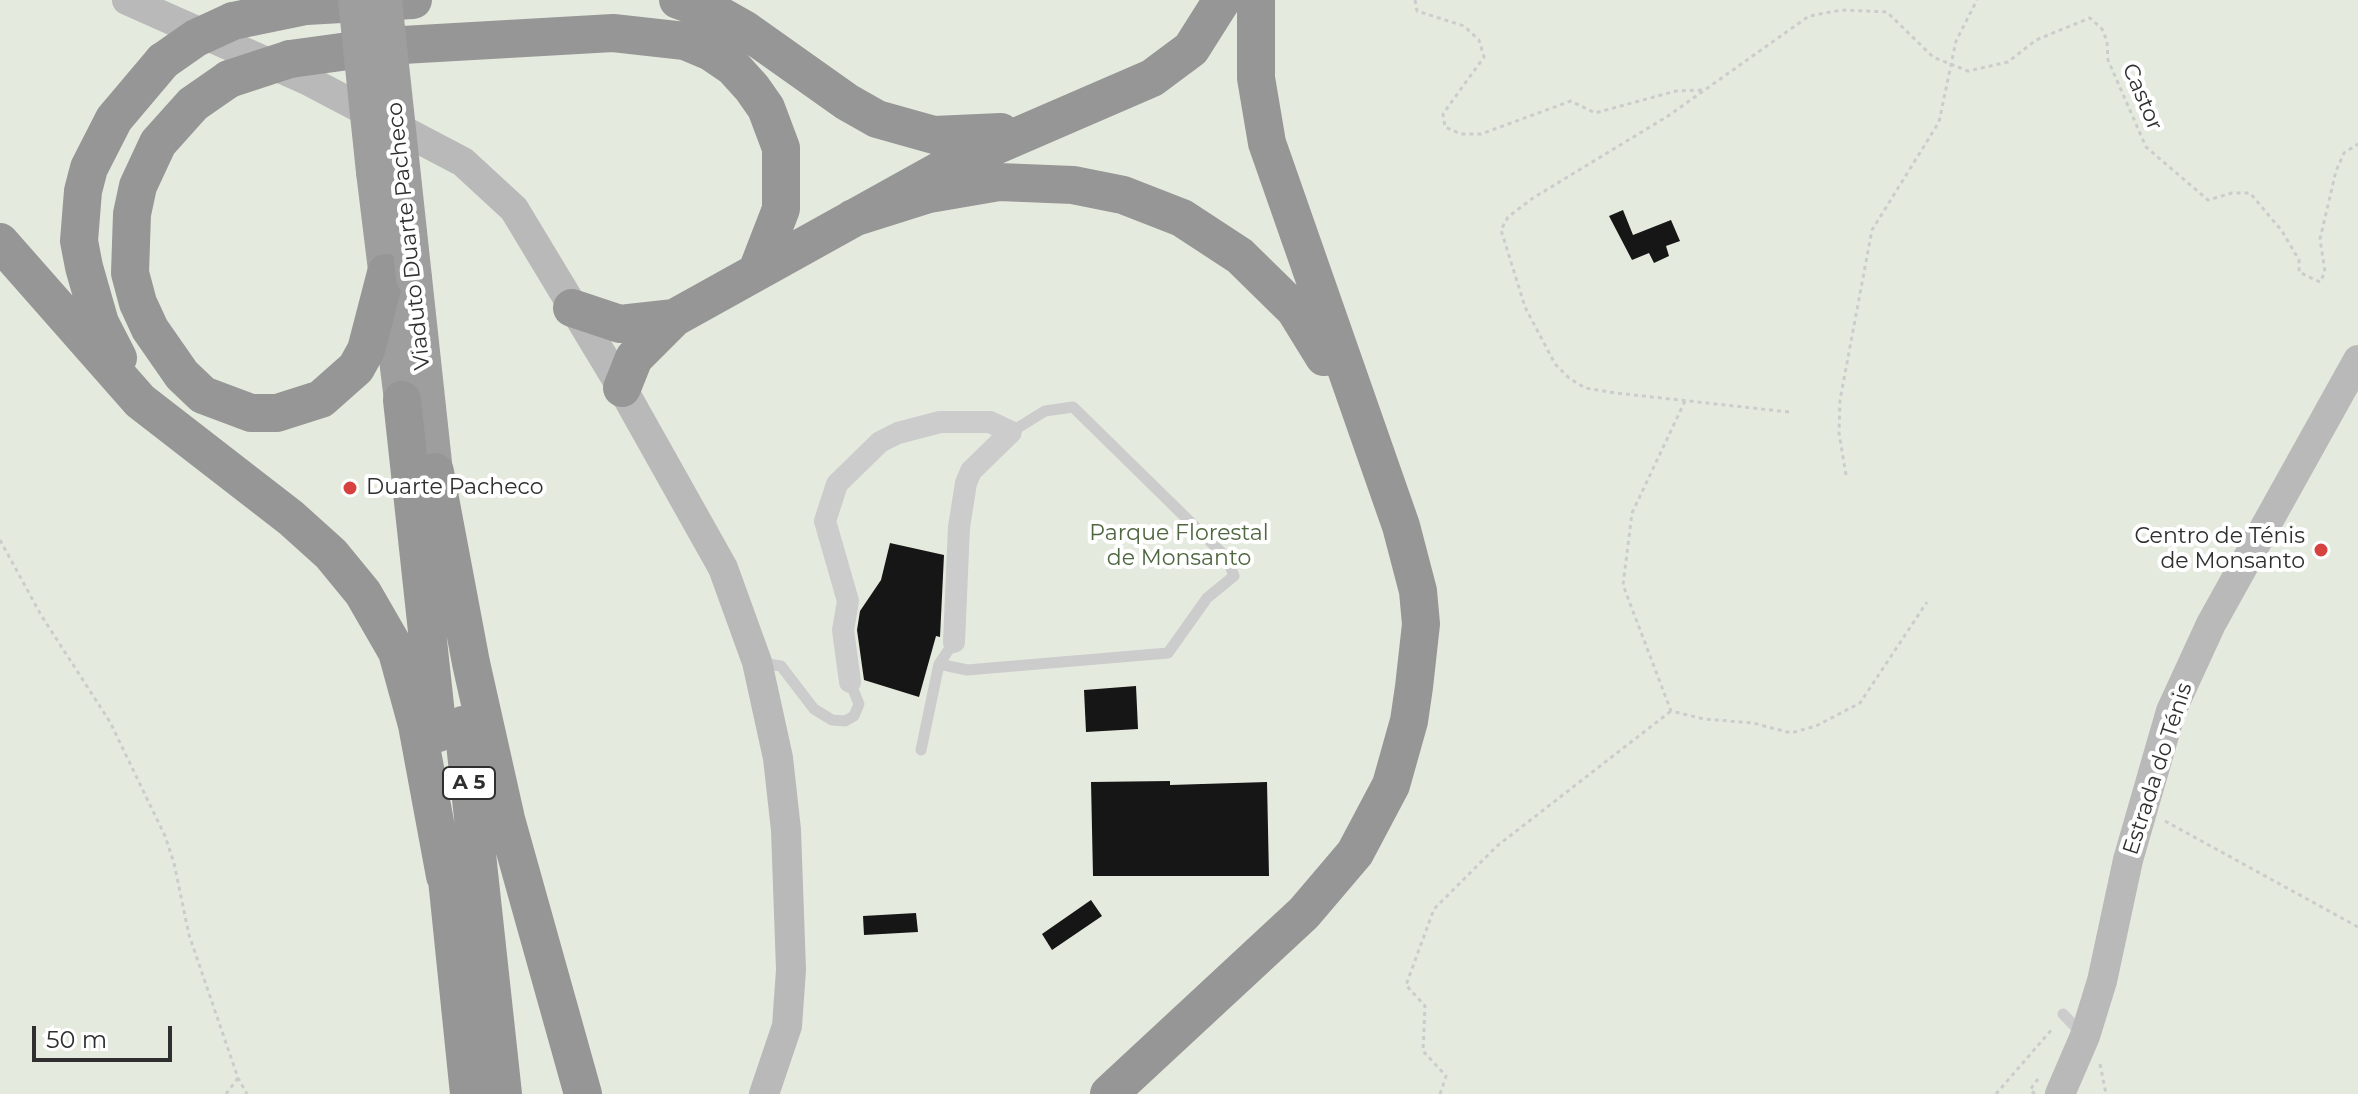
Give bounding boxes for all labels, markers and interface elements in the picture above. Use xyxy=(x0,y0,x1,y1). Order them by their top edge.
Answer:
street label: Castor xyxy=(2116,59,2168,135)
street label: Viaduto Duarte Pacheco xyxy=(382,101,436,371)
place label: Duarte Pacheco xyxy=(366,475,543,501)
marker: Duarte Pacheco xyxy=(341,479,359,497)
park label: Parque Florestal de Monsanto xyxy=(1089,521,1269,572)
place label: Centro de Ténis de Monsanto xyxy=(2135,524,2305,576)
marker: Centro de Ténis de Monsanto xyxy=(2312,541,2330,559)
street label: Estrada do Ténis xyxy=(2118,680,2198,858)
road number: A 5 xyxy=(443,767,495,799)
scale bar xyxy=(36,1010,176,1060)
text: 50 m xyxy=(46,1025,107,1054)

